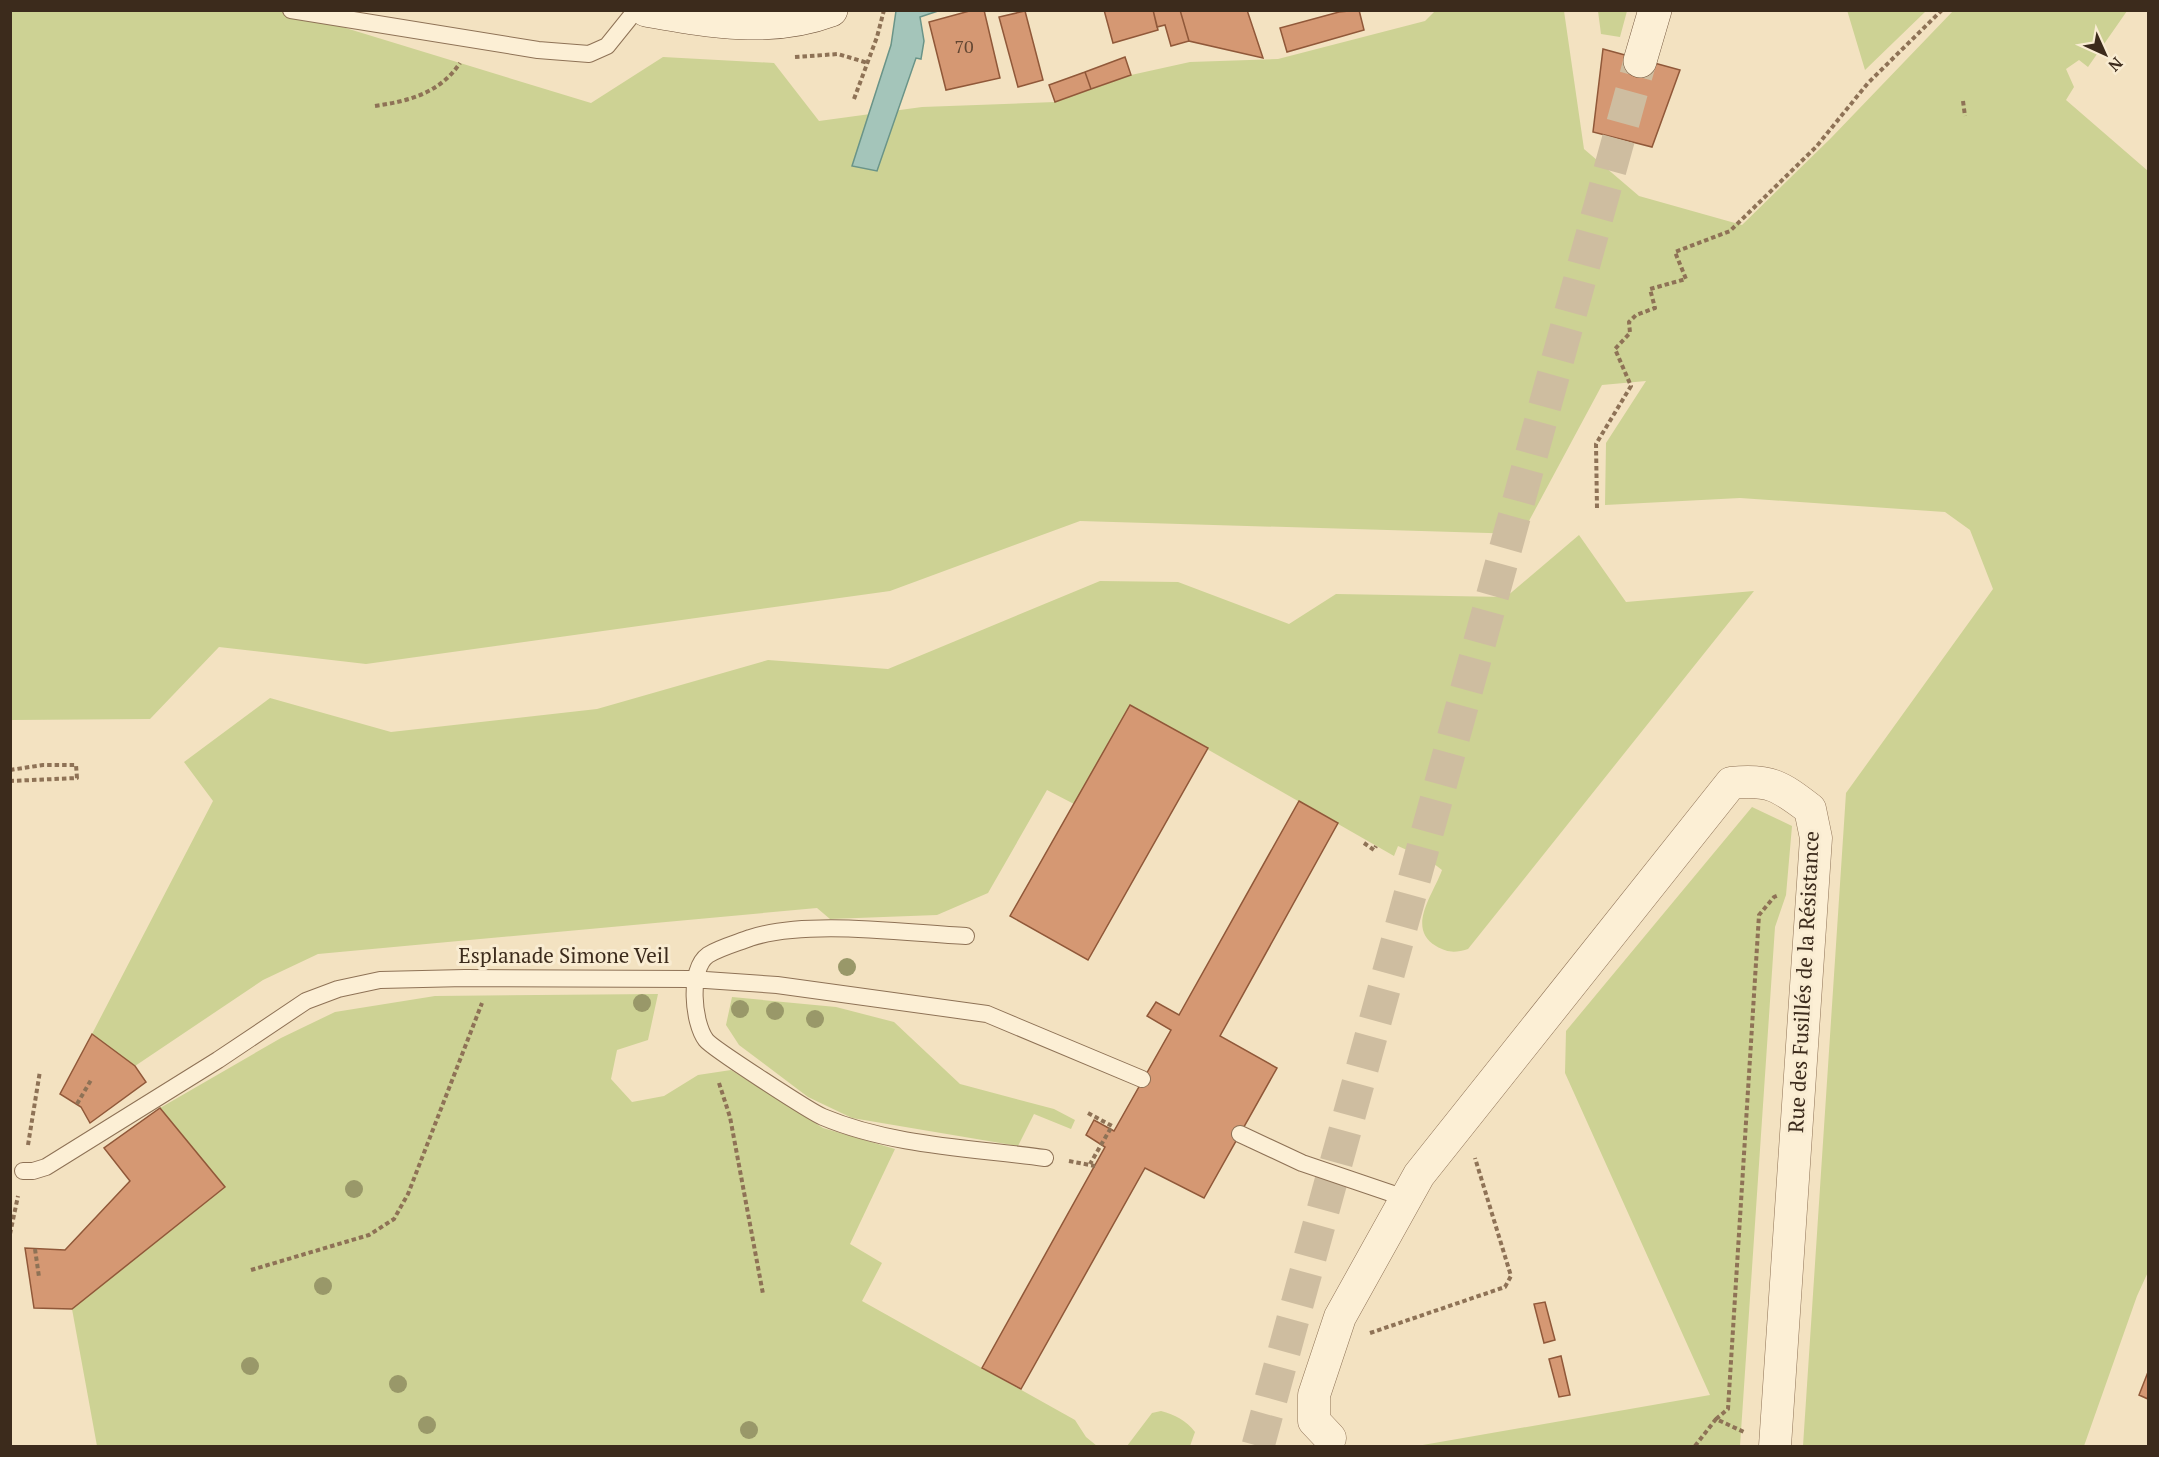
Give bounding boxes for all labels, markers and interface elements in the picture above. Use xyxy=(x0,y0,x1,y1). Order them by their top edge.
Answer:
north arrow xyxy=(2075,24,2135,84)
house number: 70 xyxy=(954,34,974,58)
text: N xyxy=(2104,53,2128,77)
street label: Rue des Fusillés de la Résistance xyxy=(1781,830,1825,1133)
street label: Esplanade Simone Veil xyxy=(458,941,670,969)

